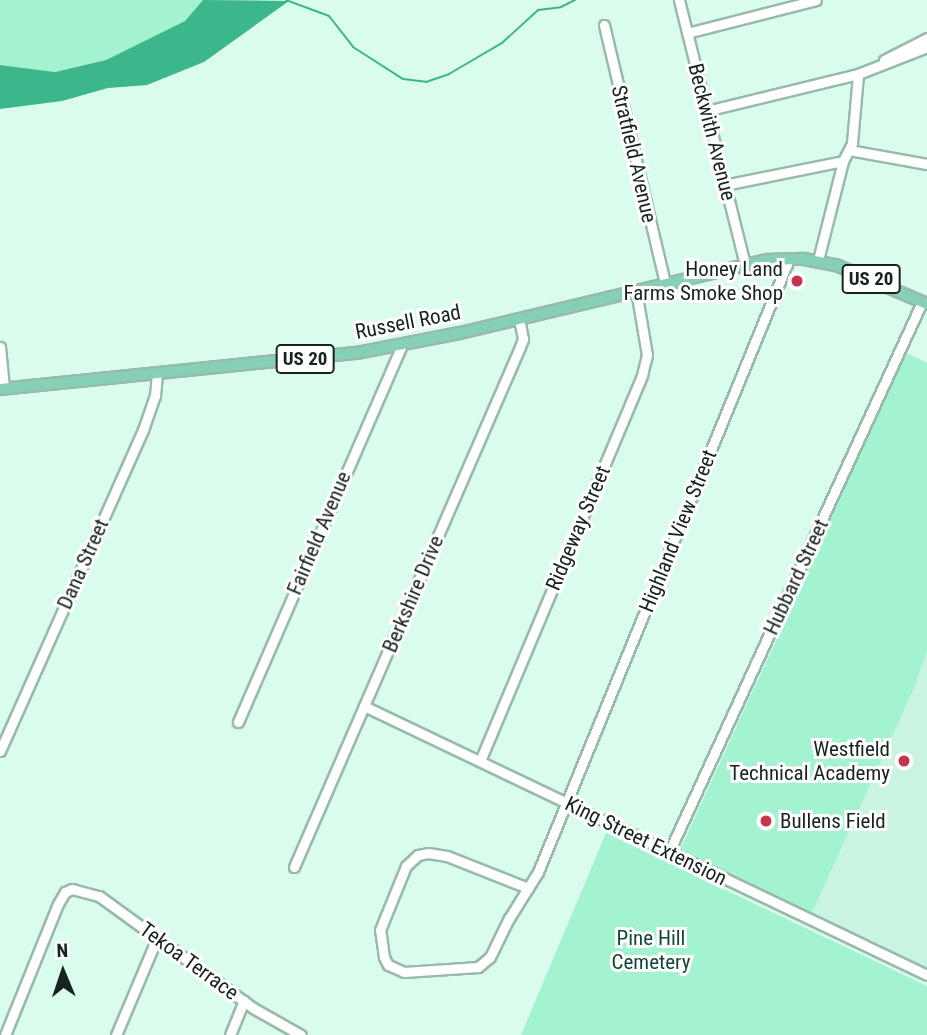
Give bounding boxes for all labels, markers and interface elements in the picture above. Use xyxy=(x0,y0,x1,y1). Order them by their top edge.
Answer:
street label: Beckwith Avenue xyxy=(683,61,741,203)
street label: Stratfield Avenue xyxy=(606,83,662,225)
place label: Honey Land Farms Smoke Shop xyxy=(623,256,783,306)
road number: US 20 xyxy=(841,264,901,294)
marker: Honey Land Farms Smoke Shop xyxy=(789,273,805,289)
street label: Russell Road xyxy=(353,299,463,345)
road number: US 20 xyxy=(275,344,335,374)
street label: Highland View Street xyxy=(634,446,722,616)
street label: Ridgeway Street xyxy=(540,462,616,594)
street label: Fairfield Avenue xyxy=(282,467,356,599)
street label: Dana Street xyxy=(52,515,114,613)
street label: Hubbard Street xyxy=(758,515,834,639)
street label: Berkshire Drive xyxy=(377,532,449,656)
place label: Westfield Technical Academy xyxy=(729,736,890,786)
marker: Westfield Technical Academy xyxy=(896,753,912,769)
street label: King Street Extension xyxy=(561,791,731,891)
place label: Bullens Field xyxy=(780,808,886,834)
marker: Bullens Field xyxy=(758,813,774,829)
street label: Tekoa Terrace xyxy=(135,917,243,1005)
park label: Pine Hill Cemetery xyxy=(612,925,690,975)
north arrow xyxy=(28,937,98,1007)
text: N xyxy=(56,939,68,962)

